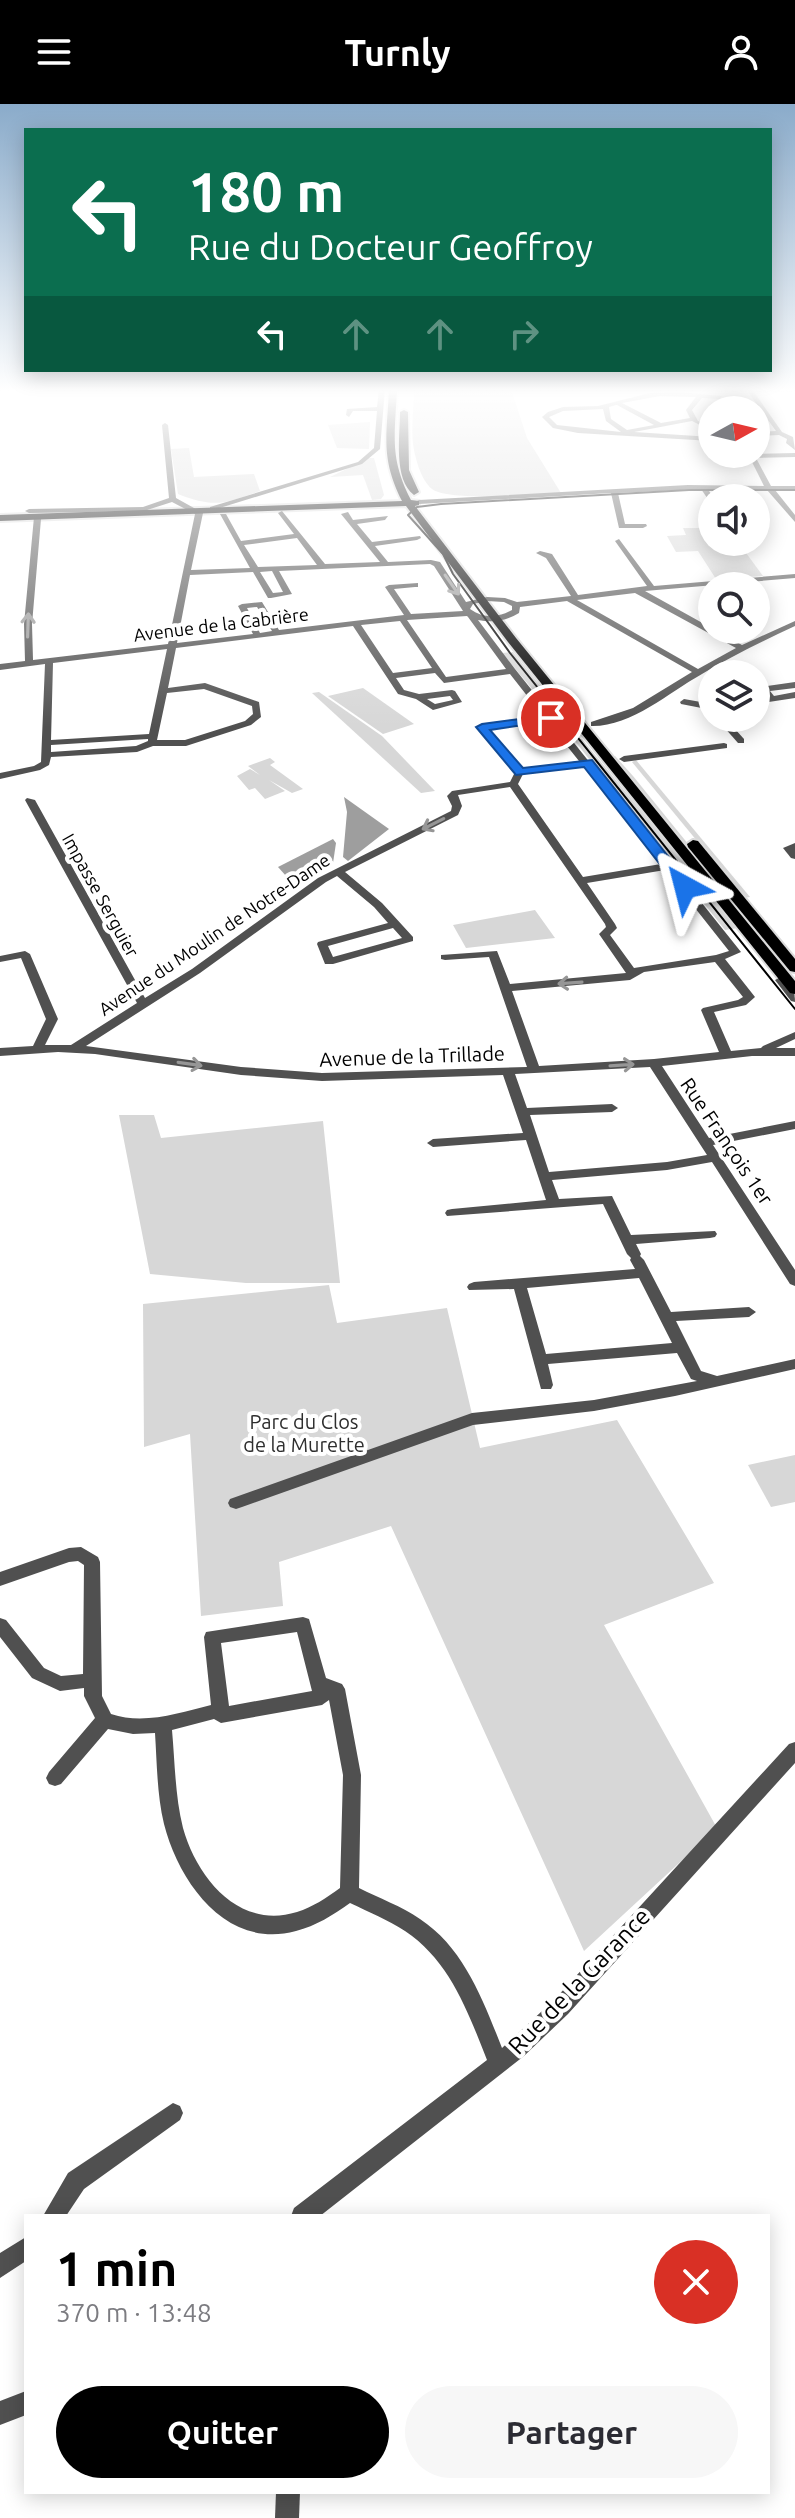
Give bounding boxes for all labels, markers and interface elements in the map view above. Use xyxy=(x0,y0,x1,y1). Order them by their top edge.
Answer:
icon: menu xyxy=(32,30,76,74)
icon: person xyxy=(719,30,763,74)
text: Turnly xyxy=(344,32,451,73)
icon: left xyxy=(56,160,160,264)
text: 180 m xyxy=(188,160,344,223)
text: Rue du Docteur Geoffroy xyxy=(188,226,593,267)
icon: left xyxy=(250,312,294,356)
icon: ahead xyxy=(334,312,378,356)
icon: ahead xyxy=(418,312,462,356)
icon: right xyxy=(502,312,546,356)
north arrow xyxy=(698,396,770,468)
map controls xyxy=(698,396,770,732)
button: sound xyxy=(698,484,770,556)
button: search xyxy=(698,572,770,644)
one-way arrow xyxy=(444,574,460,596)
street label: Avenue de la Cabrière xyxy=(132,603,310,645)
one-way arrow xyxy=(21,612,36,639)
button: layers xyxy=(698,660,770,732)
pin xyxy=(517,684,585,752)
icon: arrive xyxy=(529,696,573,740)
one-way arrow xyxy=(422,816,446,832)
street label: Impasse Serguier xyxy=(59,830,143,960)
position arrow xyxy=(643,845,727,929)
street label: Avenue du Moulin de Notre-Dame xyxy=(95,849,333,1019)
one-way arrow xyxy=(557,976,584,991)
street label: Avenue de la Trillade xyxy=(319,1041,505,1071)
one-way arrow xyxy=(176,1057,202,1072)
one-way arrow xyxy=(608,1057,635,1072)
street label: Rue François 1er xyxy=(676,1073,778,1209)
park label: Parc du Clos de la Murette xyxy=(243,1410,365,1456)
street label: Rue de la Garance xyxy=(503,1903,655,2059)
button: close xyxy=(654,2240,738,2324)
text: 1 min xyxy=(56,2241,177,2295)
text: 370 m · 13:48 xyxy=(56,2298,212,2327)
button: Quitter xyxy=(56,2386,389,2478)
button: Partager xyxy=(405,2386,738,2478)

